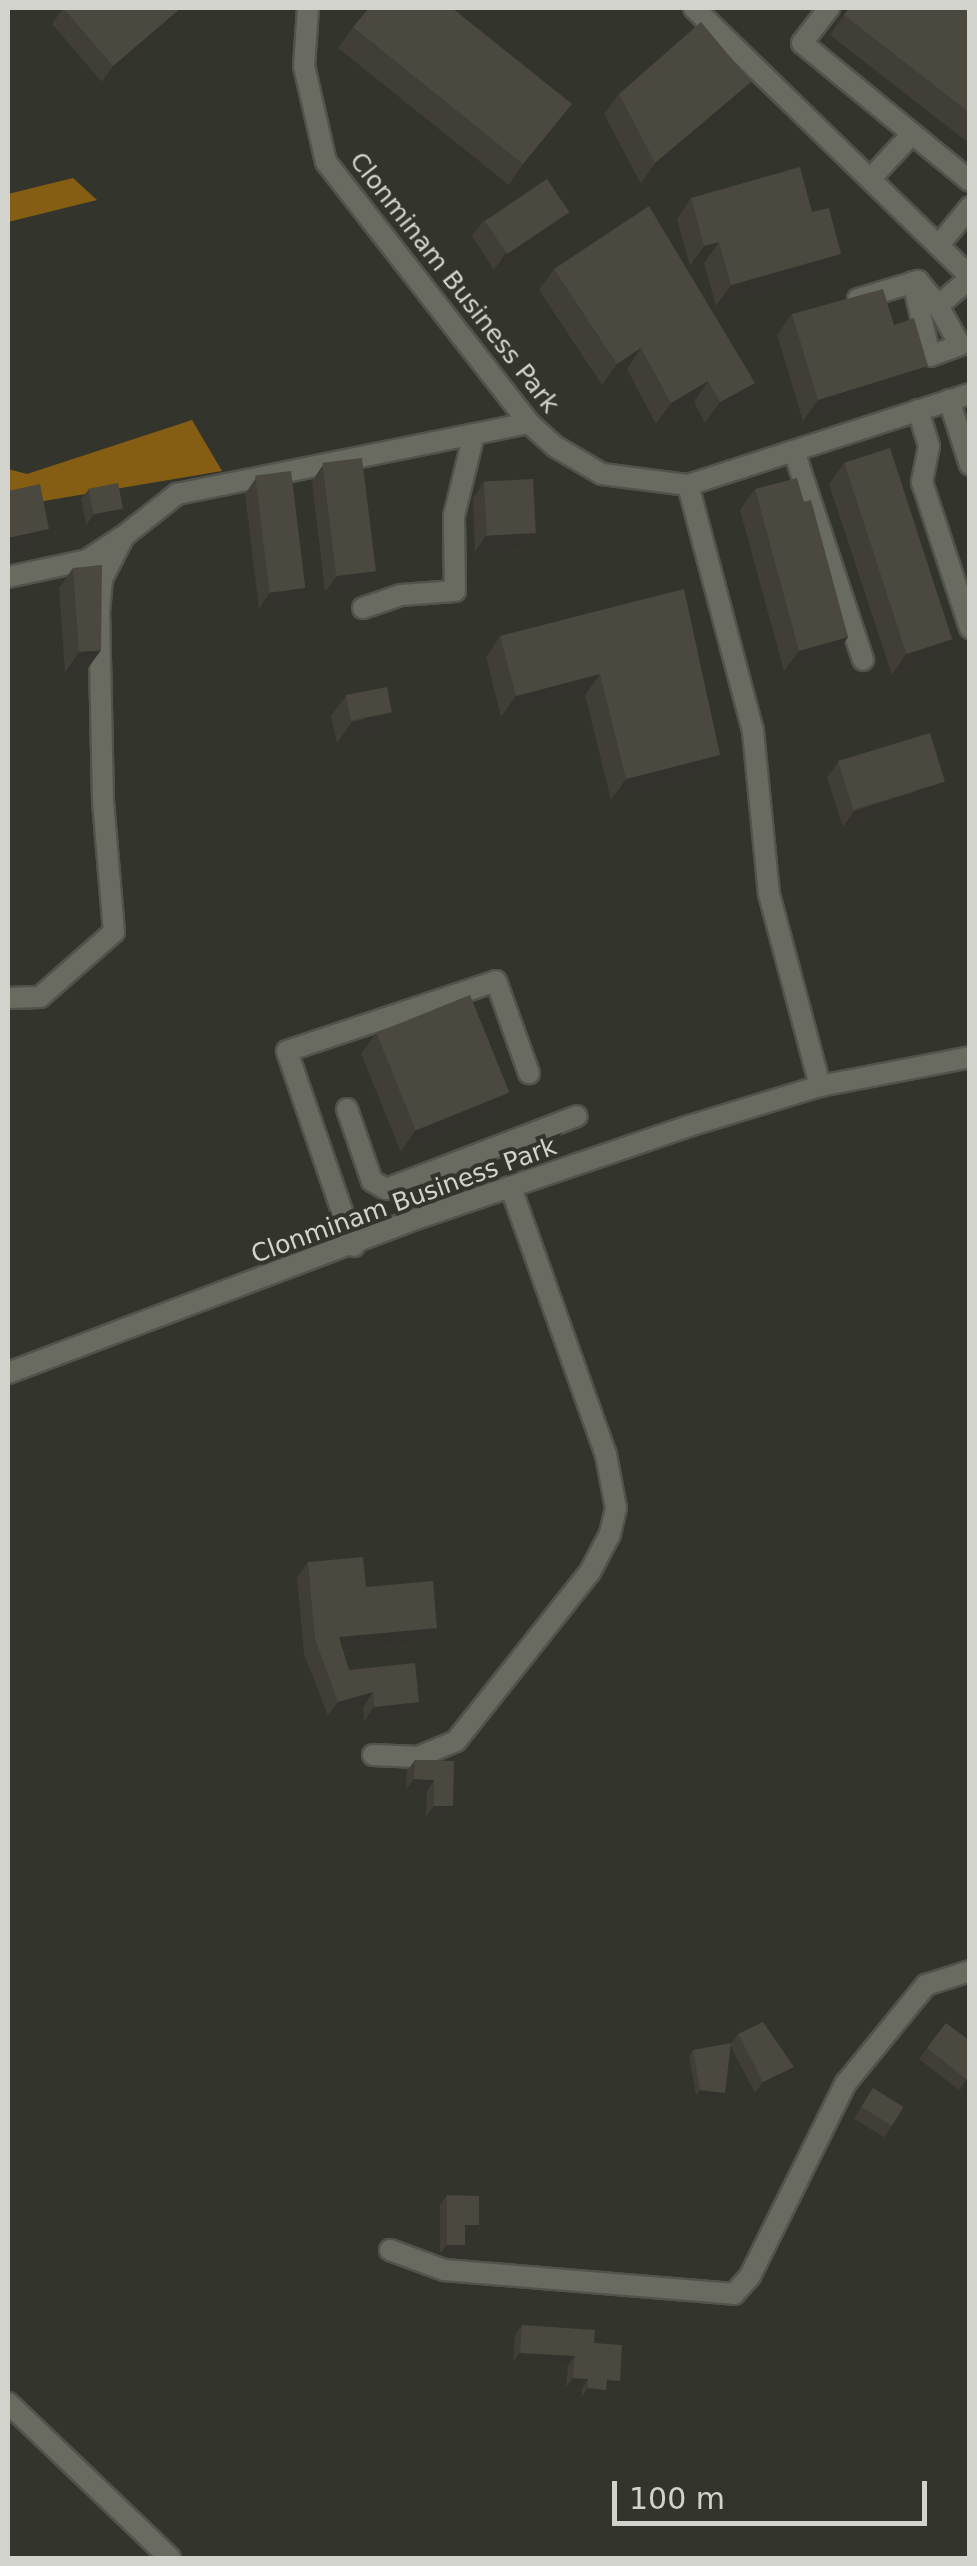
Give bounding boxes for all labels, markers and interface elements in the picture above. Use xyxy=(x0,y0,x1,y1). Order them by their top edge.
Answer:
street label: Clonminam Business Park xyxy=(343,147,565,419)
street label: Clonminam Business Park xyxy=(247,1132,561,1270)
scale bar xyxy=(617,2461,932,2523)
text: 100 m xyxy=(629,2481,725,2516)

